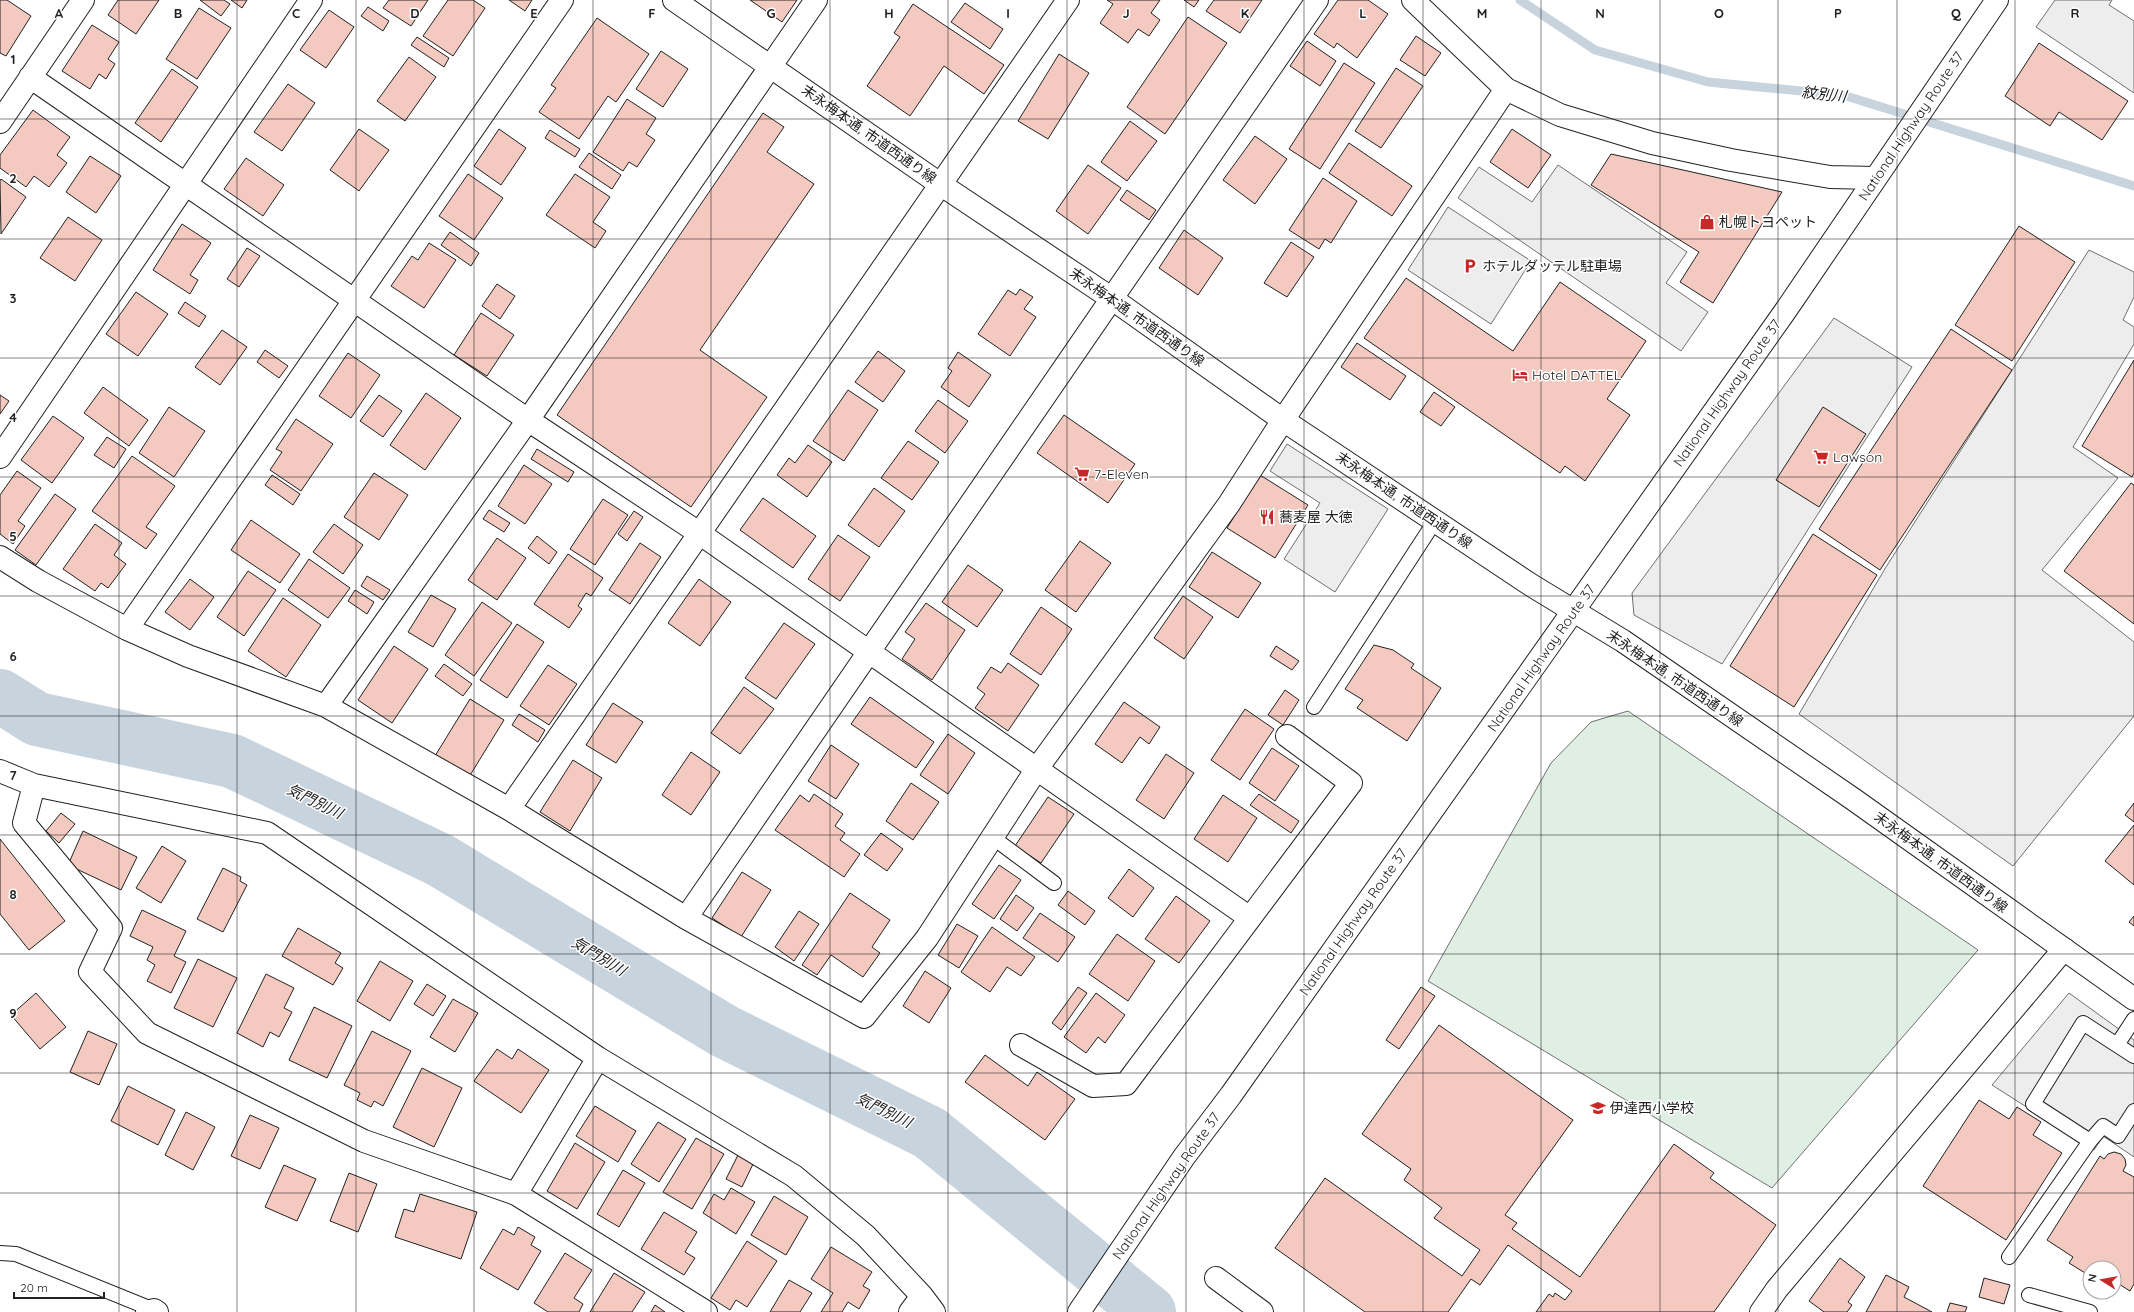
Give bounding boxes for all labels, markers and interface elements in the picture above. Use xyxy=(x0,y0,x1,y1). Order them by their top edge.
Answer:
text: A xyxy=(55,5,64,21)
text: B xyxy=(174,5,182,21)
text: C xyxy=(292,5,300,21)
text: D xyxy=(410,5,420,21)
text: E xyxy=(530,5,538,21)
text: F xyxy=(648,5,656,21)
text: G xyxy=(766,5,776,21)
text: H xyxy=(884,5,894,21)
text: I xyxy=(1006,5,1010,21)
text: J xyxy=(1122,5,1130,21)
text: K xyxy=(1241,5,1250,21)
text: L xyxy=(1359,5,1367,21)
text: M xyxy=(1477,5,1487,21)
text: N xyxy=(1595,5,1605,21)
text: O xyxy=(1714,5,1724,21)
text: P xyxy=(1834,5,1842,21)
text: Q xyxy=(1951,5,1962,21)
text: R xyxy=(2071,5,2080,21)
street label: National Highway Route 37 xyxy=(1854,48,1968,204)
text: 1 xyxy=(10,51,16,67)
street label: 末永梅本通, 市道西通り線 xyxy=(798,81,940,187)
water label: 紋別川 xyxy=(1801,82,1849,106)
text: 2 xyxy=(9,170,17,186)
shop icon: 札幌トヨペット xyxy=(1698,213,1716,231)
place label: 札幌トヨペット xyxy=(1719,213,1817,231)
parking icon: ホテルダッテル駐車場 xyxy=(1461,257,1479,275)
place label: ホテルダッテル駐車場 xyxy=(1482,257,1622,275)
street label: 末永梅本通, 市道西通り線 xyxy=(1066,264,1208,370)
text: 3 xyxy=(10,290,17,306)
street label: National Highway Route 37 xyxy=(1669,316,1785,470)
hotel icon: Hotel DATTEL xyxy=(1511,366,1529,384)
place label: Hotel DATTEL xyxy=(1532,366,1622,384)
text: 4 xyxy=(9,409,17,425)
street label: 末永梅本通, 市道西通り線 xyxy=(1332,448,1476,552)
supermarket icon: Lawson xyxy=(1812,448,1830,466)
place label: Lawson xyxy=(1833,448,1882,466)
supermarket icon: 7-Eleven xyxy=(1073,465,1091,483)
place label: 7-Eleven xyxy=(1094,465,1149,483)
restaurant icon: 蕎麦屋 大徳 xyxy=(1258,508,1276,526)
place label: 蕎麦屋 大徳 xyxy=(1279,508,1353,526)
text: 5 xyxy=(9,528,17,544)
street label: National Highway Route 37 xyxy=(1483,581,1599,735)
street label: 末永梅本通, 市道西通り線 xyxy=(1603,626,1747,730)
text: 6 xyxy=(9,648,17,664)
text: 7 xyxy=(9,767,17,783)
water label: 気門別川 xyxy=(284,779,348,824)
street label: 末永梅本通, 市道西通り線 xyxy=(1871,808,2011,916)
street label: National Highway Route 37 xyxy=(1295,845,1411,999)
text: 8 xyxy=(9,886,17,902)
water label: 気門別川 xyxy=(568,932,631,981)
text: 9 xyxy=(9,1005,17,1021)
water label: 気門別川 xyxy=(853,1088,917,1133)
school or university icon: 伊達西小学校 xyxy=(1589,1099,1607,1117)
place label: 伊達西小学校 xyxy=(1610,1099,1694,1117)
street label: National Highway Route 37 xyxy=(1108,1109,1224,1263)
north arrow xyxy=(2082,1260,2122,1300)
text: N xyxy=(2085,1273,2100,1283)
scale bar xyxy=(14,1274,104,1300)
text: 20 m xyxy=(20,1280,48,1295)

